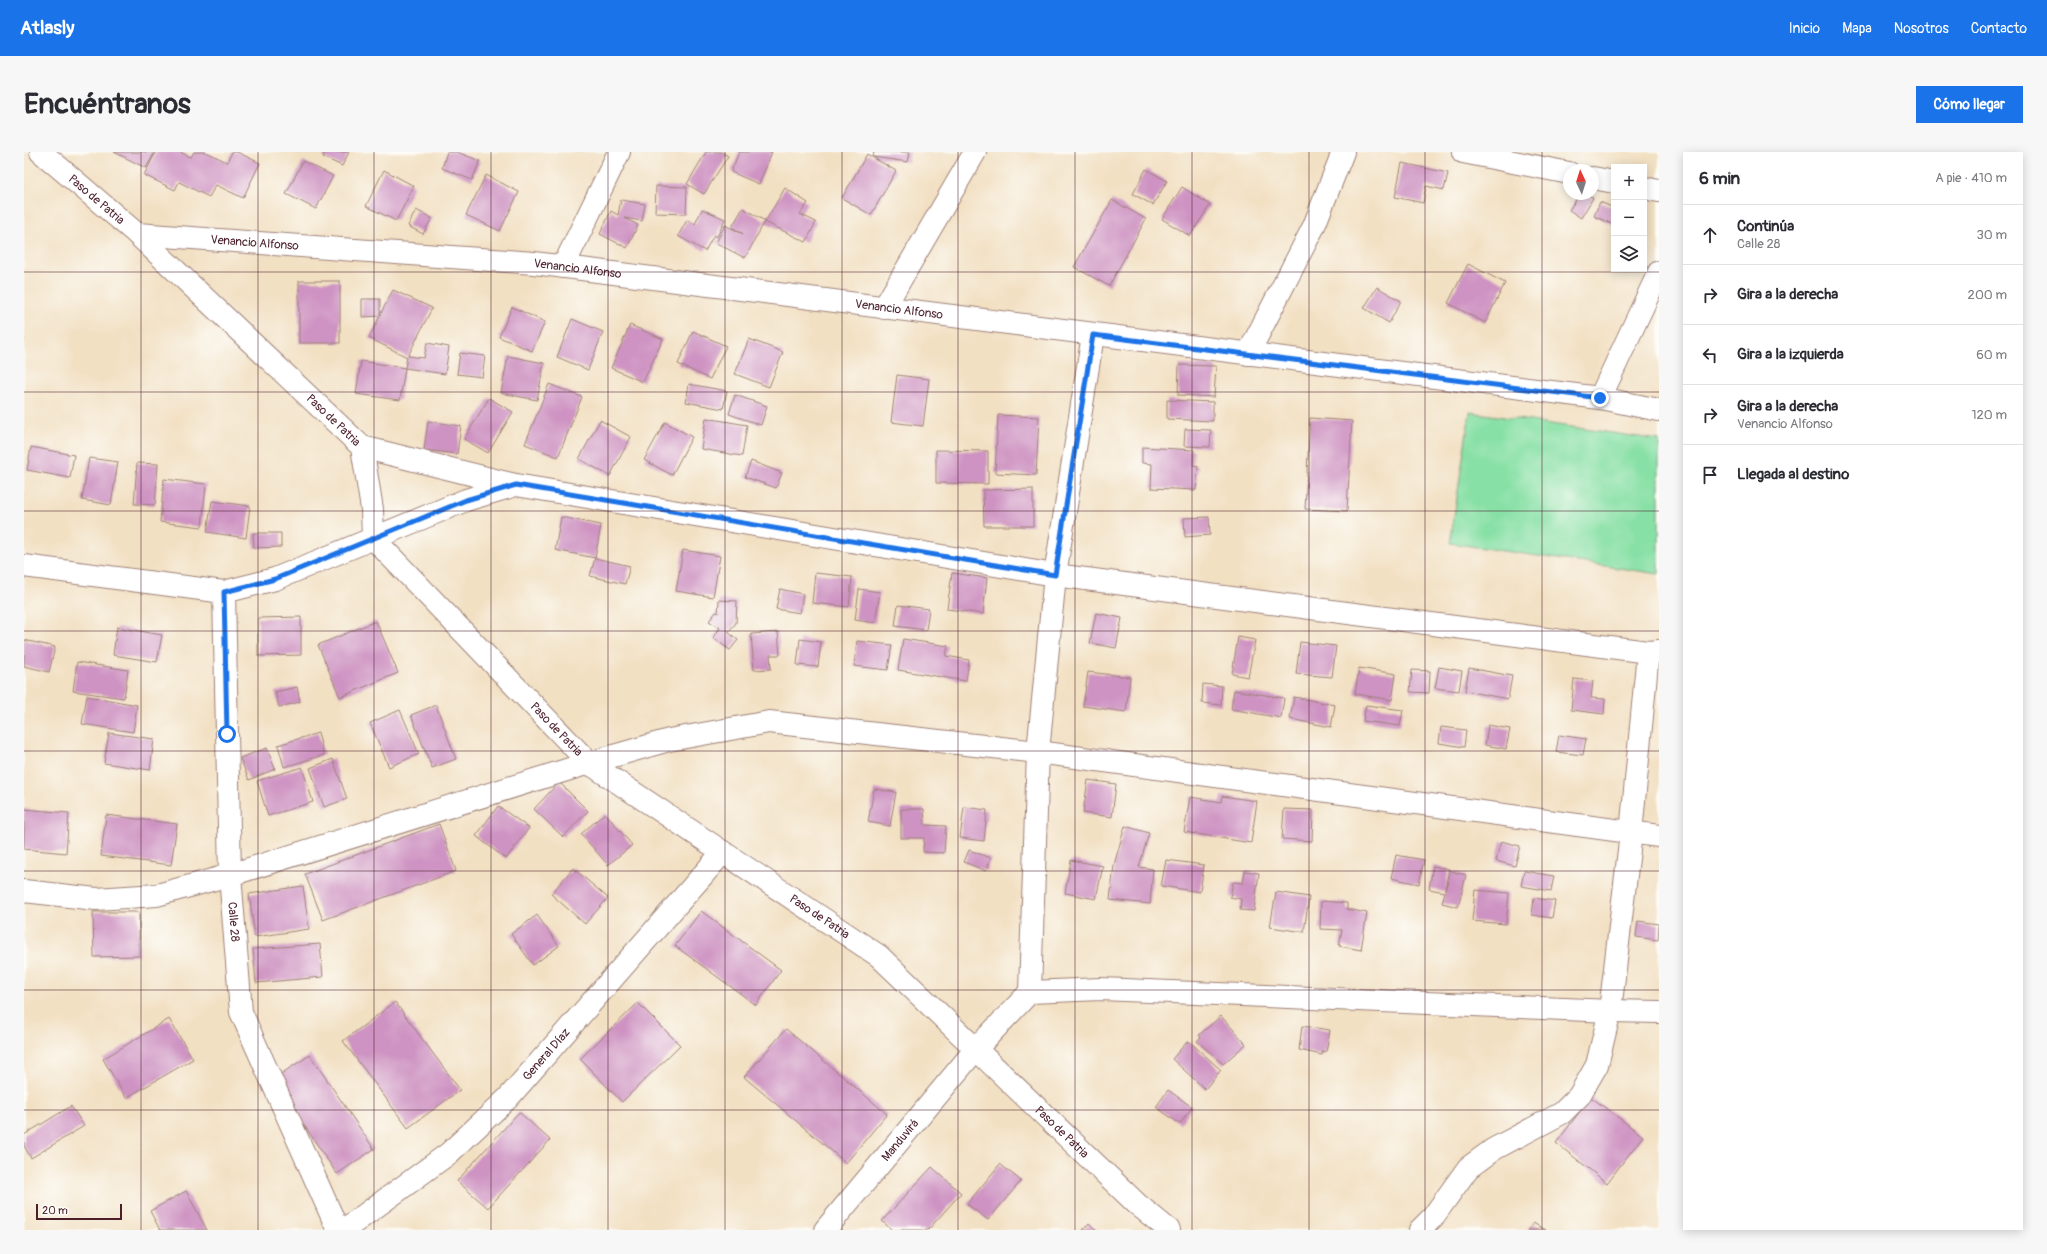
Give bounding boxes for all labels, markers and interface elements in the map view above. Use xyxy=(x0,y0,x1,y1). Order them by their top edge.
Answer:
text: Atlasly xyxy=(20,16,74,40)
text: Inicio xyxy=(1789,20,1820,37)
text: Mapa xyxy=(1842,20,1872,37)
text: Nosotros xyxy=(1894,20,1949,37)
text: Contacto xyxy=(1971,20,2027,37)
button: Cómo llegar xyxy=(1916,86,2023,123)
text: Encuéntranos xyxy=(24,87,191,122)
north arrow xyxy=(1563,164,1599,200)
map controls xyxy=(1611,164,1647,272)
button: + xyxy=(1611,164,1647,200)
text: 6 min xyxy=(1699,168,1740,189)
text: A pie · 410 m xyxy=(1935,170,2007,186)
street label: Paso de Patria xyxy=(65,171,128,228)
button: − xyxy=(1611,200,1647,236)
text: Continúa xyxy=(1737,217,1794,236)
icon: ahead xyxy=(1699,224,1721,246)
text: 30 m xyxy=(1977,227,2007,243)
street label: Venancio Alfonso xyxy=(210,232,300,253)
button: layers xyxy=(1611,236,1647,272)
text: Calle 28 xyxy=(1737,236,1780,252)
street label: Venancio Alfonso xyxy=(533,256,623,282)
icon: right xyxy=(1699,284,1721,306)
text: Gira a la derecha xyxy=(1737,285,1838,304)
text: 200 m xyxy=(1968,287,2007,303)
street label: Venancio Alfonso xyxy=(854,296,944,322)
icon: left xyxy=(1699,344,1721,366)
text: Gira a la izquierda xyxy=(1737,345,1844,364)
text: 60 m xyxy=(1976,347,2007,363)
route end xyxy=(1591,389,1609,407)
street label: Paso de Patria xyxy=(303,391,364,450)
text: Gira a la derecha xyxy=(1737,397,1838,416)
icon: right xyxy=(1699,404,1721,426)
text: 120 m xyxy=(1971,407,2007,423)
text: Venancio Alfonso xyxy=(1737,416,1833,432)
icon: arrive xyxy=(1699,464,1721,486)
text: Llegada al destino xyxy=(1737,465,1849,484)
street label: Paso de Patria xyxy=(527,699,586,760)
route start xyxy=(218,725,236,743)
street label: Paso de Patria xyxy=(787,891,853,942)
street label: Calle 28 xyxy=(225,901,243,942)
street label: General Díaz xyxy=(519,1025,573,1083)
street label: Paso de Patria xyxy=(1032,1103,1092,1162)
street label: Manduvirá xyxy=(878,1116,922,1164)
scale bar xyxy=(36,1202,122,1221)
text: 20 m xyxy=(42,1204,68,1217)

